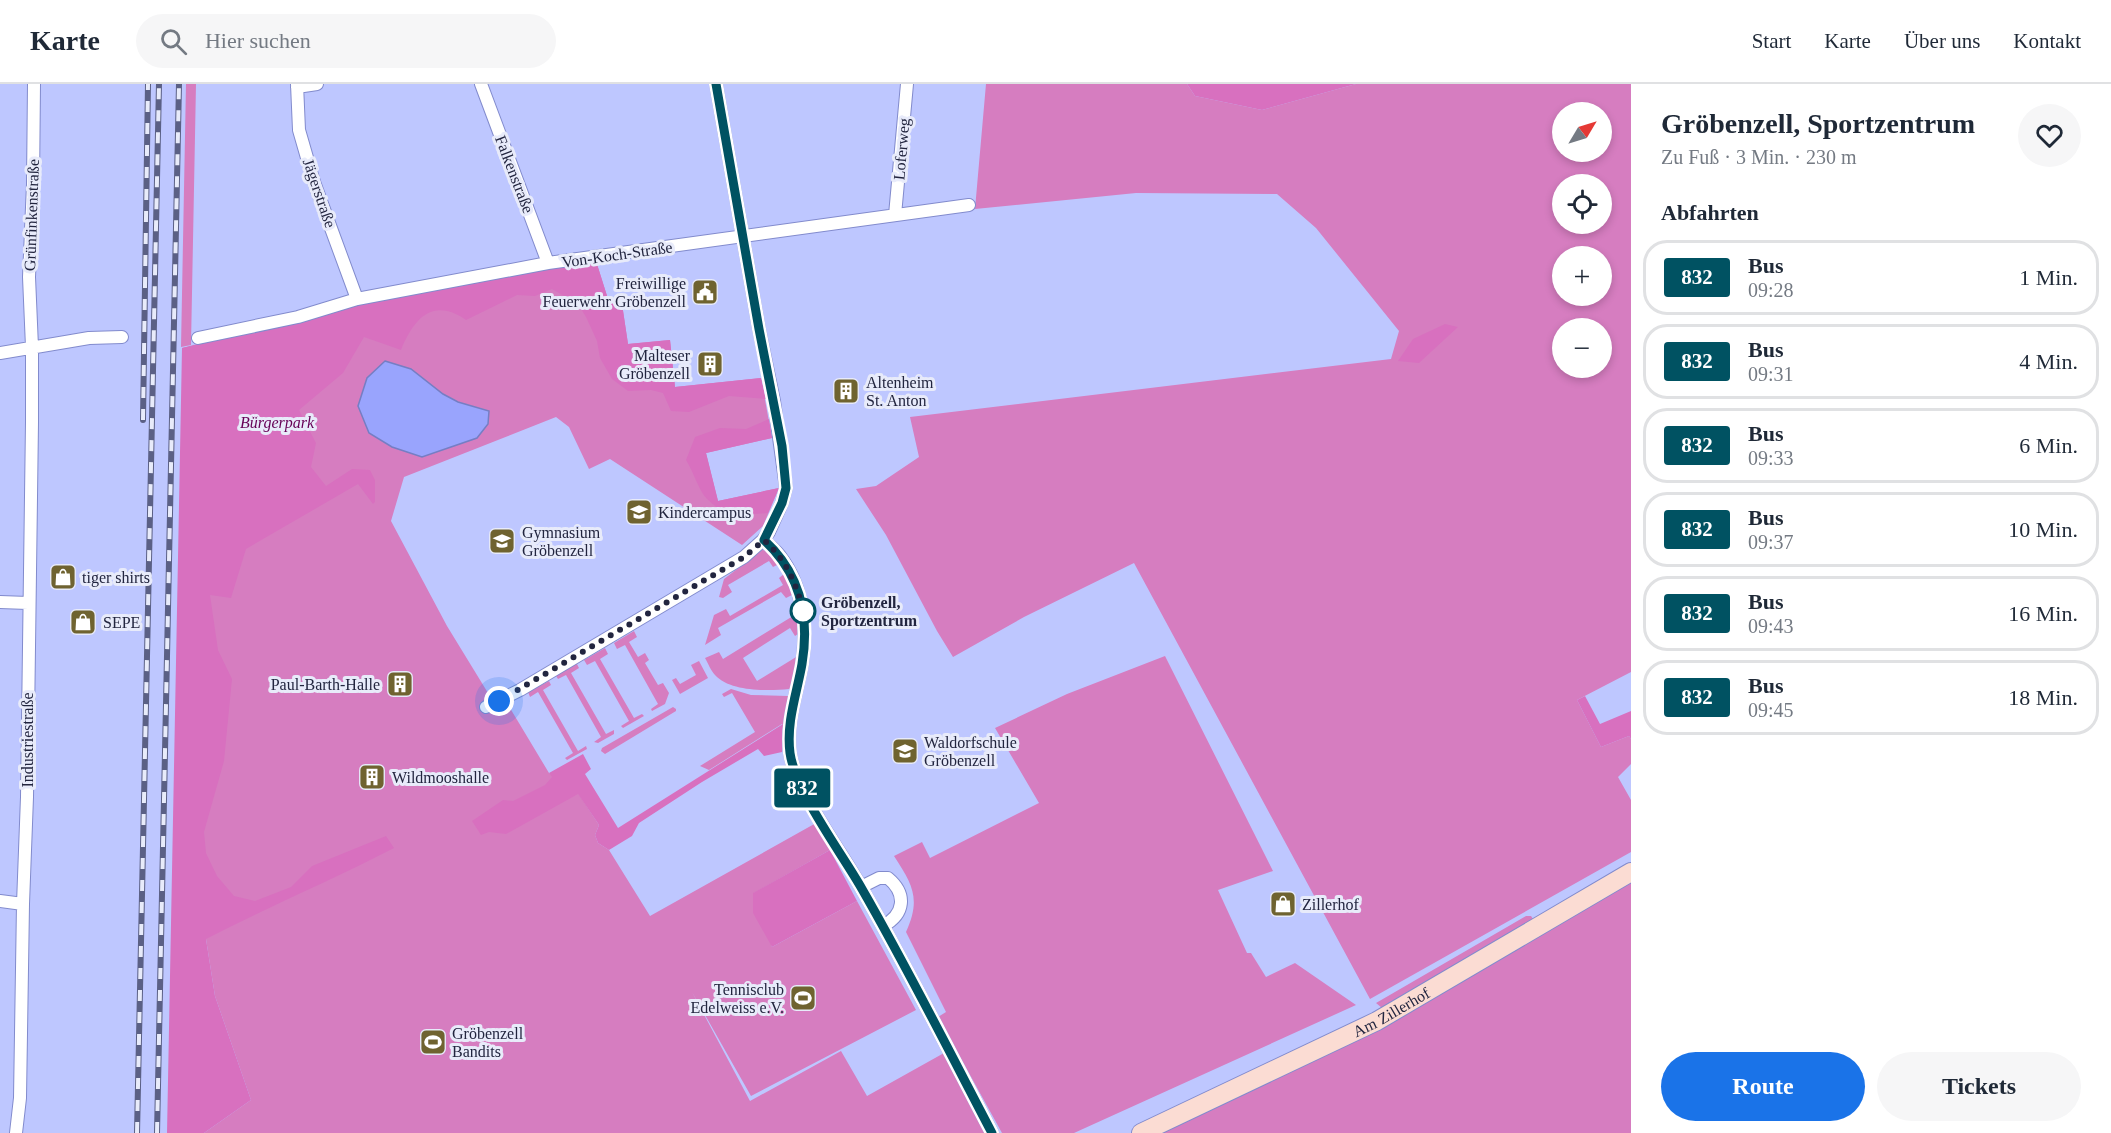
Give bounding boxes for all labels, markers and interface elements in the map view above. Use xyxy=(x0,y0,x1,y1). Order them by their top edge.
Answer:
search box xyxy=(136,14,556,68)
text: Karte xyxy=(30,25,100,56)
icon: search xyxy=(157,25,190,58)
text: Hier suchen xyxy=(205,28,311,53)
text: Start xyxy=(1752,29,1791,53)
text: Karte xyxy=(1824,29,1871,53)
text: Über uns xyxy=(1904,29,1980,53)
text: Kontakt xyxy=(2013,29,2081,53)
north arrow xyxy=(1552,102,1612,162)
map controls xyxy=(1552,102,1612,378)
button: heart xyxy=(2018,104,2081,167)
text: Gröbenzell, Sportzentrum xyxy=(1661,108,1975,139)
street label: Loferweg xyxy=(890,117,914,181)
street label: Falkenstraße xyxy=(492,133,537,215)
text: Zu Fuß · 3 Min. · 230 m xyxy=(1661,146,1857,168)
street label: Jägerstraße xyxy=(299,156,339,230)
street label: Grünfinkenstraße xyxy=(21,159,42,271)
button: locate xyxy=(1552,174,1612,234)
text: Abfahrten xyxy=(1661,200,1759,225)
street label: Von-Koch-Straße xyxy=(561,238,674,271)
button: + xyxy=(1552,246,1612,306)
text: Bus xyxy=(1748,253,1783,278)
text: 832 xyxy=(1681,265,1713,289)
text: 1 Min. xyxy=(2019,265,2078,290)
place label: Freiwillige Feuerwehr Gröbenzell xyxy=(543,275,687,310)
public building icon: Freiwillige Feuerwehr Gröbenzell xyxy=(690,277,720,307)
text: 09:28 xyxy=(1748,279,1794,301)
button: − xyxy=(1552,318,1612,378)
text: Bus xyxy=(1748,337,1783,362)
place label: Malteser Gröbenzell xyxy=(619,347,691,382)
building icon: Malteser Gröbenzell xyxy=(695,349,725,379)
text: 832 xyxy=(1681,349,1713,373)
text: 4 Min. xyxy=(2019,349,2078,374)
text: 09:31 xyxy=(1748,363,1794,385)
place label: Altenheim St. Anton xyxy=(866,374,934,409)
building icon: Altenheim St. Anton xyxy=(831,376,861,406)
park label: Bürgerpark xyxy=(240,414,315,432)
text: Bus xyxy=(1748,421,1783,446)
text: 832 xyxy=(1681,433,1713,457)
text: 6 Min. xyxy=(2019,433,2078,458)
text: 09:33 xyxy=(1748,447,1794,469)
school or university icon: Kindercampus xyxy=(624,497,654,527)
place label: Kindercampus xyxy=(658,504,751,522)
text: Bus xyxy=(1748,505,1783,530)
text: 832 xyxy=(1681,517,1713,541)
text: 10 Min. xyxy=(2008,517,2078,542)
place label: Gymnasium Gröbenzell xyxy=(522,524,601,559)
school or university icon: Gymnasium Gröbenzell xyxy=(487,526,517,556)
text: 09:37 xyxy=(1748,531,1794,553)
shop icon: tiger shirts xyxy=(48,562,78,592)
place label: tiger shirts xyxy=(82,569,150,587)
text: Bus xyxy=(1748,589,1783,614)
place label: Gröbenzell, Sportzentrum xyxy=(821,594,918,630)
marker: Gröbenzell, Sportzentrum xyxy=(790,598,816,624)
text: 832 xyxy=(1681,601,1713,625)
text: 16 Min. xyxy=(2008,601,2078,626)
shop icon: SEPE xyxy=(68,607,98,637)
place label: SEPE xyxy=(103,614,140,631)
text: 09:43 xyxy=(1748,615,1794,637)
building icon: Paul-Barth-Halle xyxy=(385,669,415,699)
text: Bus xyxy=(1748,673,1783,698)
place label: Paul-Barth-Halle xyxy=(271,676,380,693)
text: 832 xyxy=(1681,685,1713,709)
text: 18 Min. xyxy=(2008,685,2078,710)
your location xyxy=(484,686,514,716)
street label: Industriestraße xyxy=(19,692,36,788)
text: 09:45 xyxy=(1748,699,1794,721)
place label: Waldorfschule Gröbenzell xyxy=(924,734,1017,769)
school or university icon: Waldorfschule Gröbenzell xyxy=(890,736,920,766)
building icon: Wildmooshalle xyxy=(357,762,387,792)
line badge: 832 xyxy=(768,768,836,808)
place label: Wildmooshalle xyxy=(392,769,489,786)
text: 832 xyxy=(786,776,818,800)
shop icon: Zillerhof xyxy=(1268,889,1298,919)
place label: Zillerhof xyxy=(1302,896,1360,913)
place label: Tennisclub Edelweiss e.V. xyxy=(691,981,784,1016)
sports icon: Tennisclub Edelweiss e.V. xyxy=(788,983,818,1013)
street label: Am Zillerhof xyxy=(1350,984,1433,1040)
place label: Gröbenzell Bandits xyxy=(452,1025,524,1060)
sports icon: Gröbenzell Bandits xyxy=(418,1027,448,1057)
button: Route xyxy=(1661,1052,1865,1121)
button: Tickets xyxy=(1877,1052,2081,1121)

